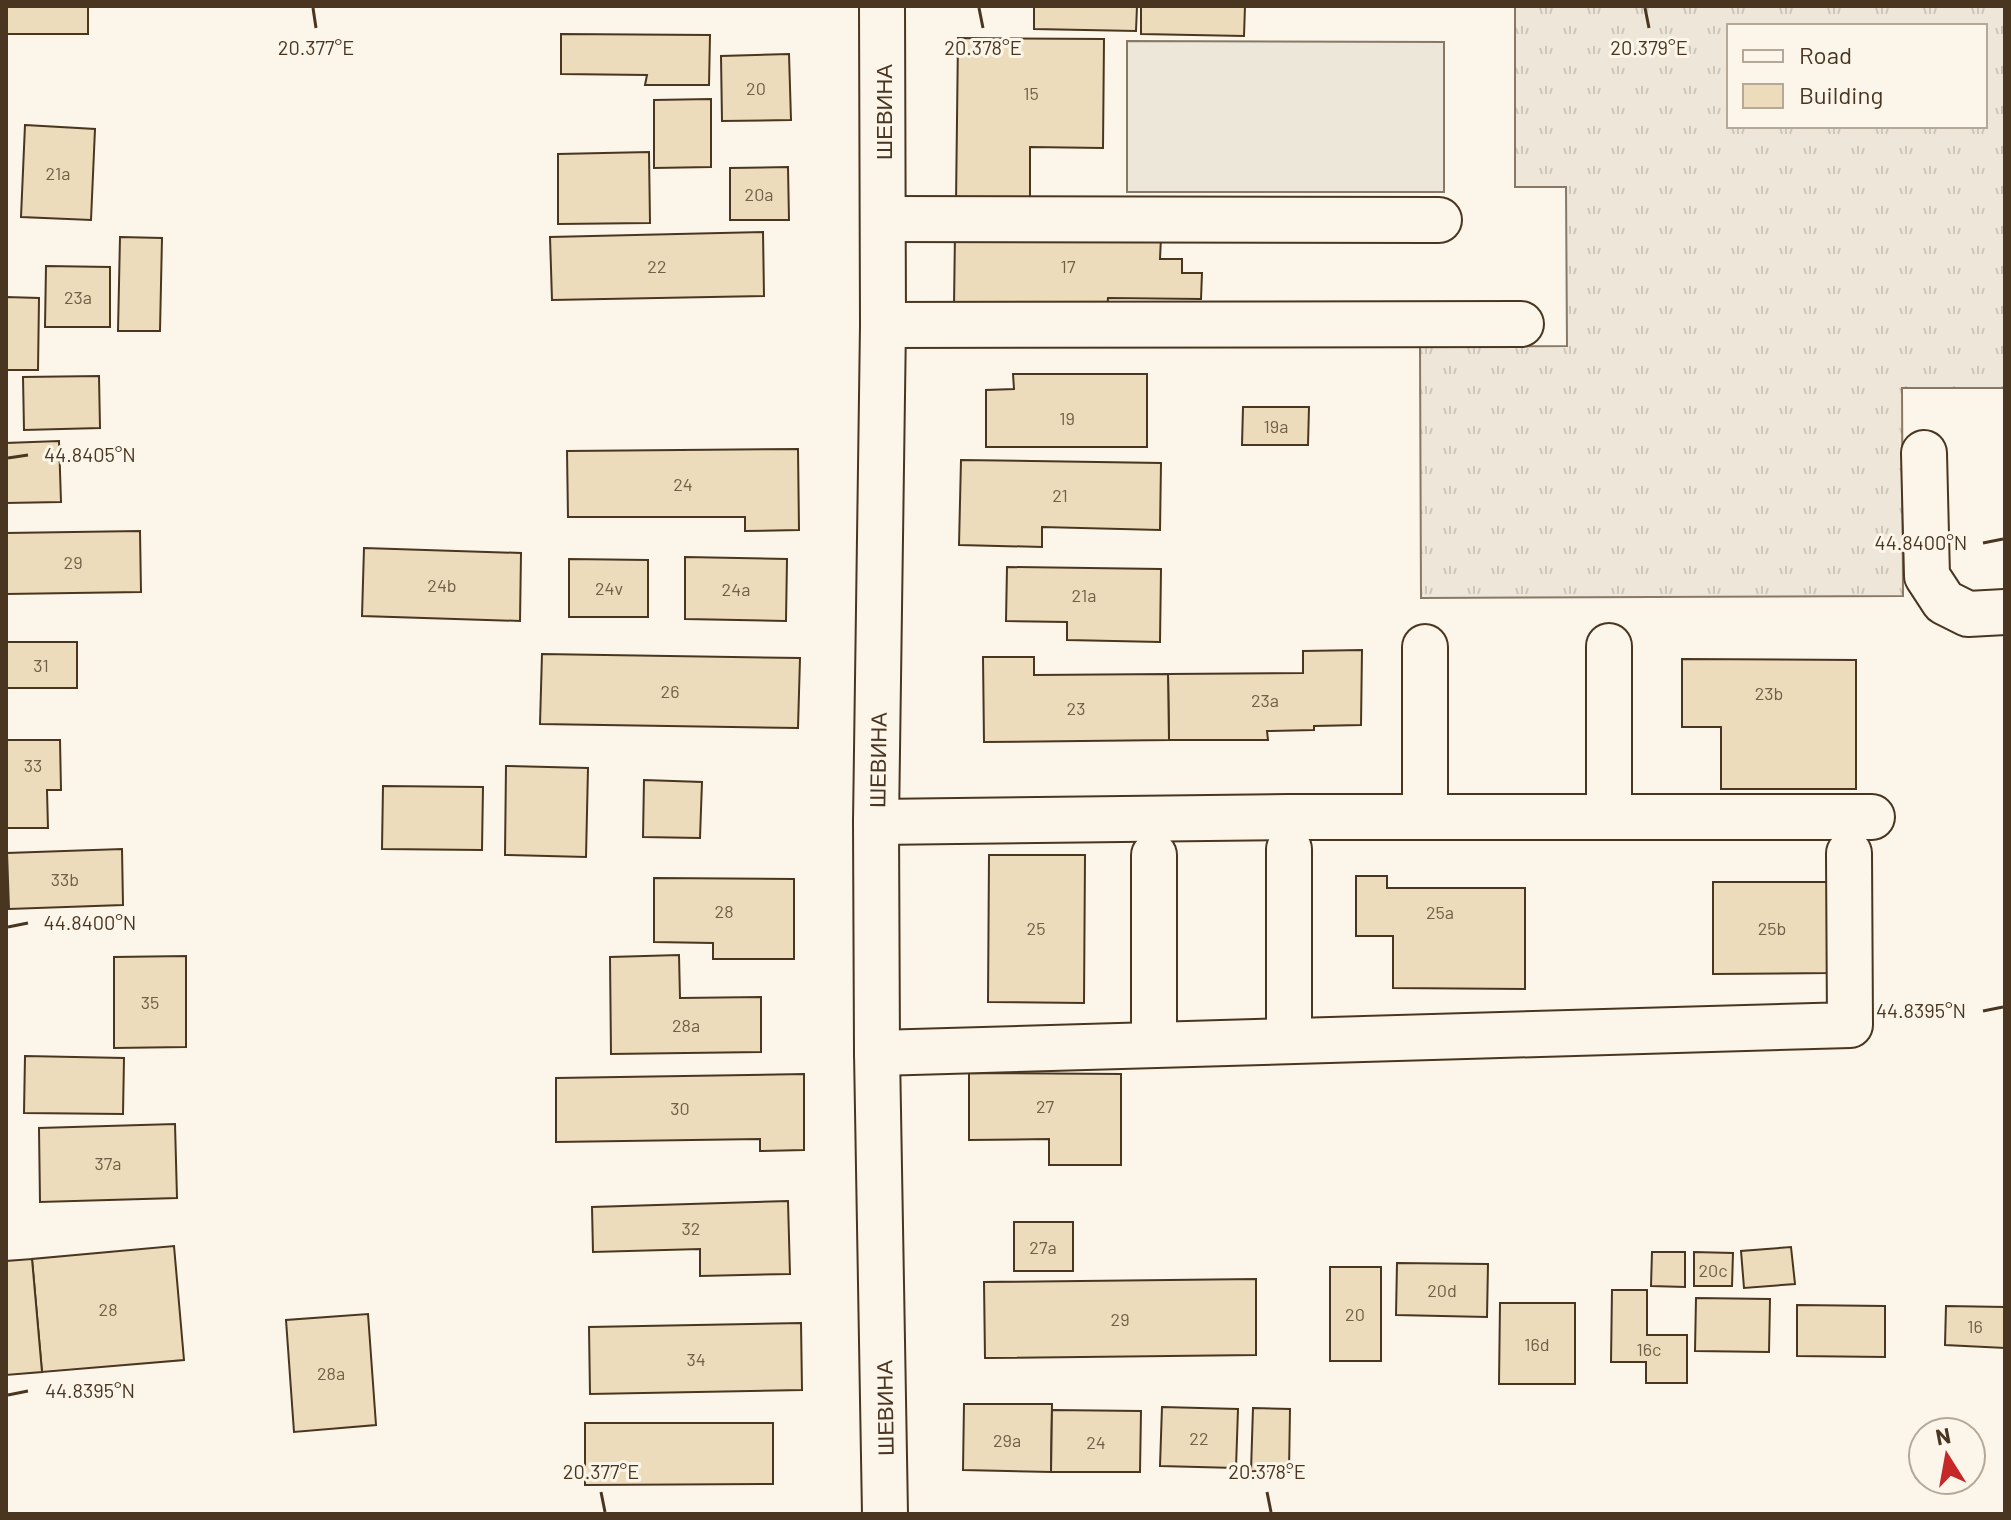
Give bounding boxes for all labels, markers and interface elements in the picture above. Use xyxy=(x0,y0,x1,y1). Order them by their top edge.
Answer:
legend xyxy=(1727,24,1987,128)
text: 20.377°E xyxy=(278,35,354,59)
text: 20.378°E xyxy=(944,35,1022,59)
text: 20.379°E xyxy=(1610,35,1688,59)
text: Road xyxy=(1799,40,1852,69)
street label: ШЕВИНА xyxy=(870,64,896,160)
house number: 20 xyxy=(746,77,766,99)
text: Building xyxy=(1799,80,1883,109)
house number: 15 xyxy=(1023,82,1039,104)
house number: 21a xyxy=(46,162,70,184)
house number: 20a xyxy=(744,183,774,205)
house number: 22 xyxy=(647,255,667,277)
house number: 17 xyxy=(1061,255,1076,277)
house number: 23a xyxy=(64,286,92,308)
house number: 19 xyxy=(1059,407,1075,429)
house number: 19a xyxy=(1264,415,1288,437)
text: 44.8405°N xyxy=(44,442,136,466)
house number: 24 xyxy=(673,473,693,495)
house number: 21 xyxy=(1052,484,1068,506)
text: 44.8400°N xyxy=(1875,530,1967,554)
house number: 29 xyxy=(63,551,83,573)
house number: 24b xyxy=(427,574,457,596)
house number: 24v xyxy=(595,577,624,599)
house number: 24a xyxy=(722,578,750,600)
house number: 21a xyxy=(1072,584,1096,606)
house number: 31 xyxy=(33,654,49,676)
house number: 26 xyxy=(661,680,679,702)
house number: 23b xyxy=(1755,682,1783,704)
house number: 23a xyxy=(1251,689,1279,711)
house number: 23 xyxy=(1067,697,1085,719)
street label: ШЕВИНА xyxy=(863,712,891,808)
house number: 33 xyxy=(24,754,42,776)
house number: 33b xyxy=(51,868,79,890)
house number: 28 xyxy=(714,900,734,922)
house number: 25a xyxy=(1426,901,1454,923)
text: 44.8400°N xyxy=(44,910,136,934)
house number: 25 xyxy=(1027,917,1045,939)
house number: 25b xyxy=(1758,917,1786,939)
house number: 35 xyxy=(141,991,159,1013)
text: 44.8395°N xyxy=(1876,998,1966,1022)
house number: 28a xyxy=(672,1014,700,1036)
house number: 27 xyxy=(1036,1095,1055,1117)
house number: 30 xyxy=(670,1097,690,1119)
house number: 37a xyxy=(95,1152,121,1174)
house number: 32 xyxy=(682,1217,700,1239)
house number: 27a xyxy=(1029,1236,1057,1258)
house number: 20c xyxy=(1698,1259,1728,1281)
house number: 20d xyxy=(1427,1279,1457,1301)
house number: 28 xyxy=(98,1298,118,1320)
house number: 20 xyxy=(1345,1303,1365,1325)
house number: 29 xyxy=(1110,1308,1130,1330)
house number: 16 xyxy=(1967,1315,1983,1337)
house number: 16d xyxy=(1524,1333,1550,1355)
house number: 16c xyxy=(1637,1338,1661,1360)
house number: 34 xyxy=(686,1348,706,1370)
street label: ШЕВИНА xyxy=(870,1360,898,1456)
house number: 28a xyxy=(317,1362,345,1384)
text: 44.8395°N xyxy=(45,1378,135,1402)
north arrow xyxy=(1907,1416,1987,1496)
text: N xyxy=(1933,1421,1953,1450)
house number: 22 xyxy=(1189,1427,1209,1449)
house number: 29a xyxy=(993,1429,1021,1451)
house number: 24 xyxy=(1086,1431,1106,1453)
text: 20.377°E xyxy=(563,1459,639,1483)
text: 20.378°E xyxy=(1228,1459,1306,1483)

